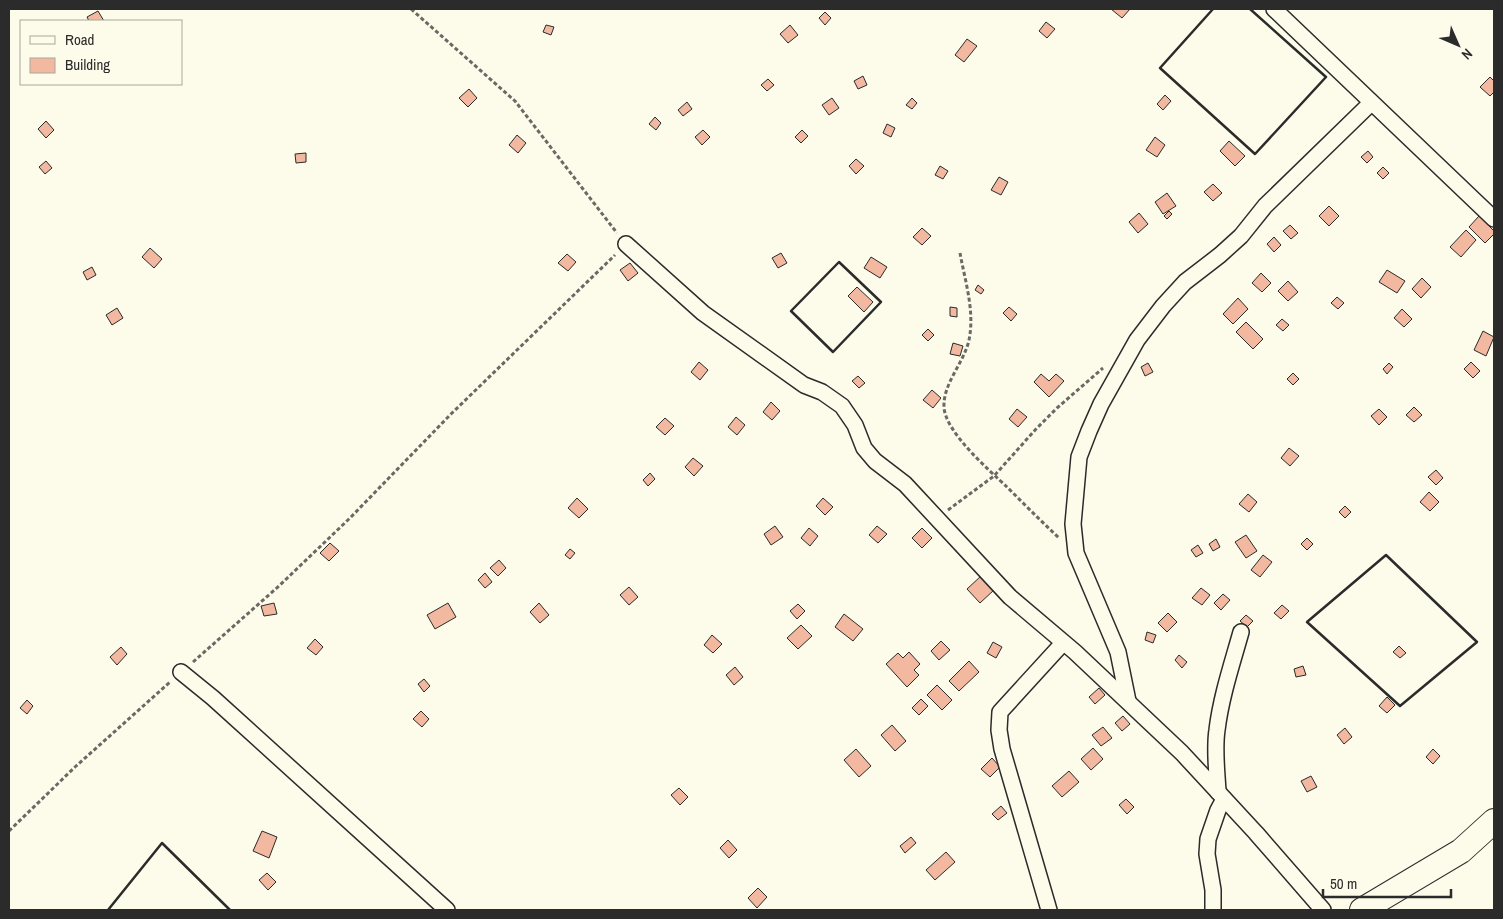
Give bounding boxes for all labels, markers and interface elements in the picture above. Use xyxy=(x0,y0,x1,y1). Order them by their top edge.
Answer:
legend xyxy=(20,20,182,85)
north arrow xyxy=(1433,20,1483,70)
text: Road xyxy=(65,29,94,50)
text: N xyxy=(1458,45,1476,63)
text: Building xyxy=(65,54,110,75)
scale bar xyxy=(1323,866,1450,898)
text: 50 m xyxy=(1330,873,1357,894)

